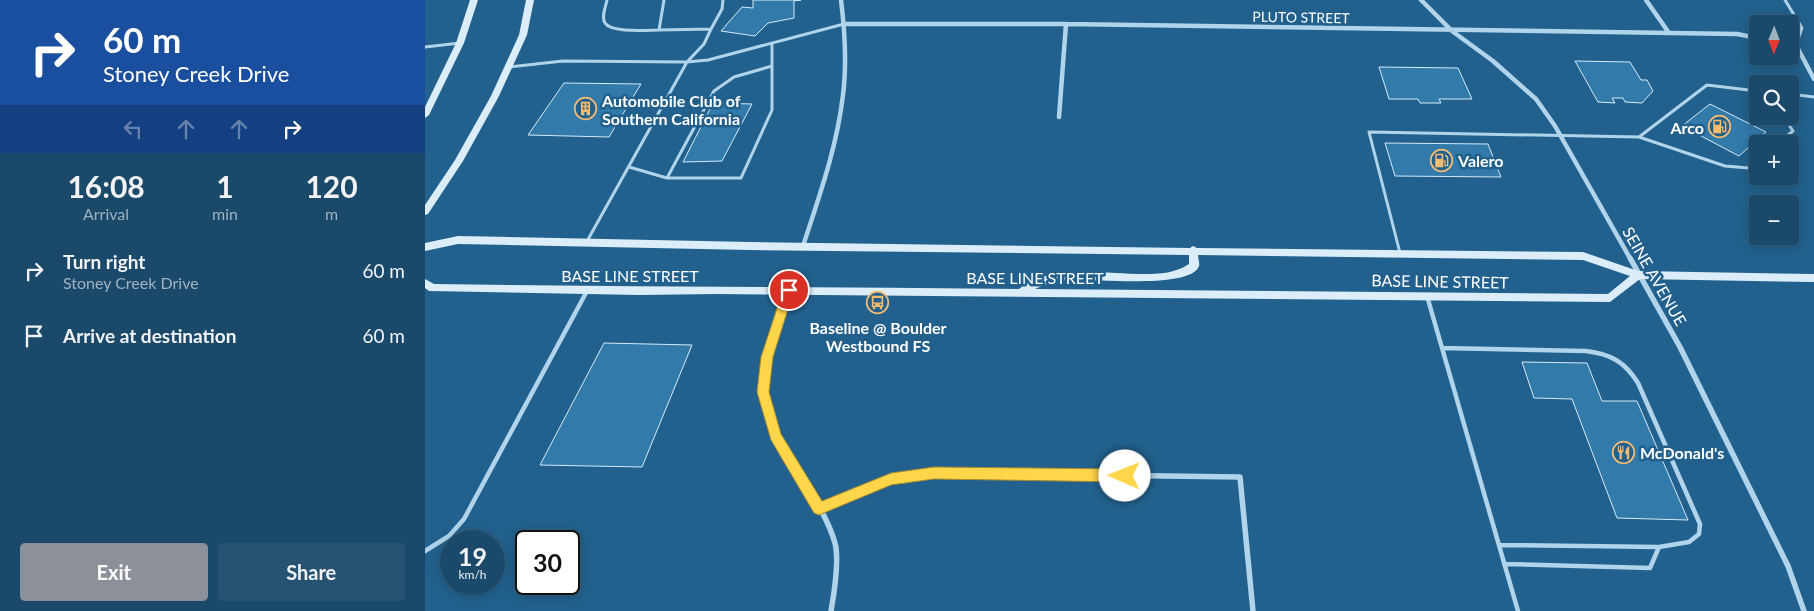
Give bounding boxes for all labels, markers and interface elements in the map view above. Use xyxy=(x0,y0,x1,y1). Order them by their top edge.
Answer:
street label: PLUTO STREET xyxy=(1252,8,1350,26)
north arrow xyxy=(1749,15,1799,65)
map controls xyxy=(1749,15,1799,245)
text: 60 m xyxy=(103,18,181,60)
icon: right xyxy=(20,20,85,85)
text: Stoney Creek Drive xyxy=(103,60,289,87)
button: search xyxy=(1749,75,1799,125)
place label: Automobile Club of Southern California xyxy=(601,91,741,128)
building icon: Automobile Club of Southern California xyxy=(574,97,598,121)
icon: left xyxy=(119,115,147,143)
icon: ahead xyxy=(172,115,200,143)
icon: ahead xyxy=(225,115,253,143)
icon: right xyxy=(278,115,306,143)
fuel station icon: Arco xyxy=(1708,115,1732,139)
place label: Arco xyxy=(1669,118,1704,137)
button: + xyxy=(1749,135,1799,185)
fuel station icon: Valero xyxy=(1430,148,1454,172)
place label: Valero xyxy=(1457,151,1503,170)
text: 16:08 xyxy=(67,168,145,204)
text: 1 xyxy=(216,168,234,204)
text: 120 xyxy=(305,168,358,204)
button: − xyxy=(1749,195,1799,245)
text: Arrival xyxy=(83,204,129,223)
text: min xyxy=(212,204,238,223)
text: m xyxy=(325,204,338,223)
street label: SEINE AVENUE xyxy=(1619,223,1691,329)
text: Turn right xyxy=(63,250,145,273)
icon: right xyxy=(20,257,48,285)
text: 60 m xyxy=(362,259,405,282)
street label: BASE LINE STREET xyxy=(561,266,699,285)
street label: BASE LINE STREET xyxy=(966,268,1104,287)
pin xyxy=(768,269,810,311)
street label: BASE LINE STREET xyxy=(1371,270,1509,292)
text: Stoney Creek Drive xyxy=(63,273,199,292)
icon: arrive xyxy=(775,276,803,304)
bus stop icon: Baseline @ Boulder Westbound FS xyxy=(866,291,890,315)
place label: Baseline @ Boulder Westbound FS xyxy=(809,318,947,355)
icon: arrive xyxy=(20,322,48,350)
text: Arrive at destination xyxy=(63,324,236,347)
text: 60 m xyxy=(362,324,405,347)
restaurant icon: McDonald's xyxy=(1612,440,1636,464)
place label: McDonald's xyxy=(1640,443,1724,462)
position arrow xyxy=(1098,449,1150,501)
speed limit sign: 30 xyxy=(515,530,580,595)
text: 19 xyxy=(458,541,487,571)
button: Exit xyxy=(20,543,208,601)
button: Share xyxy=(218,543,405,601)
text: km/h xyxy=(458,567,487,582)

